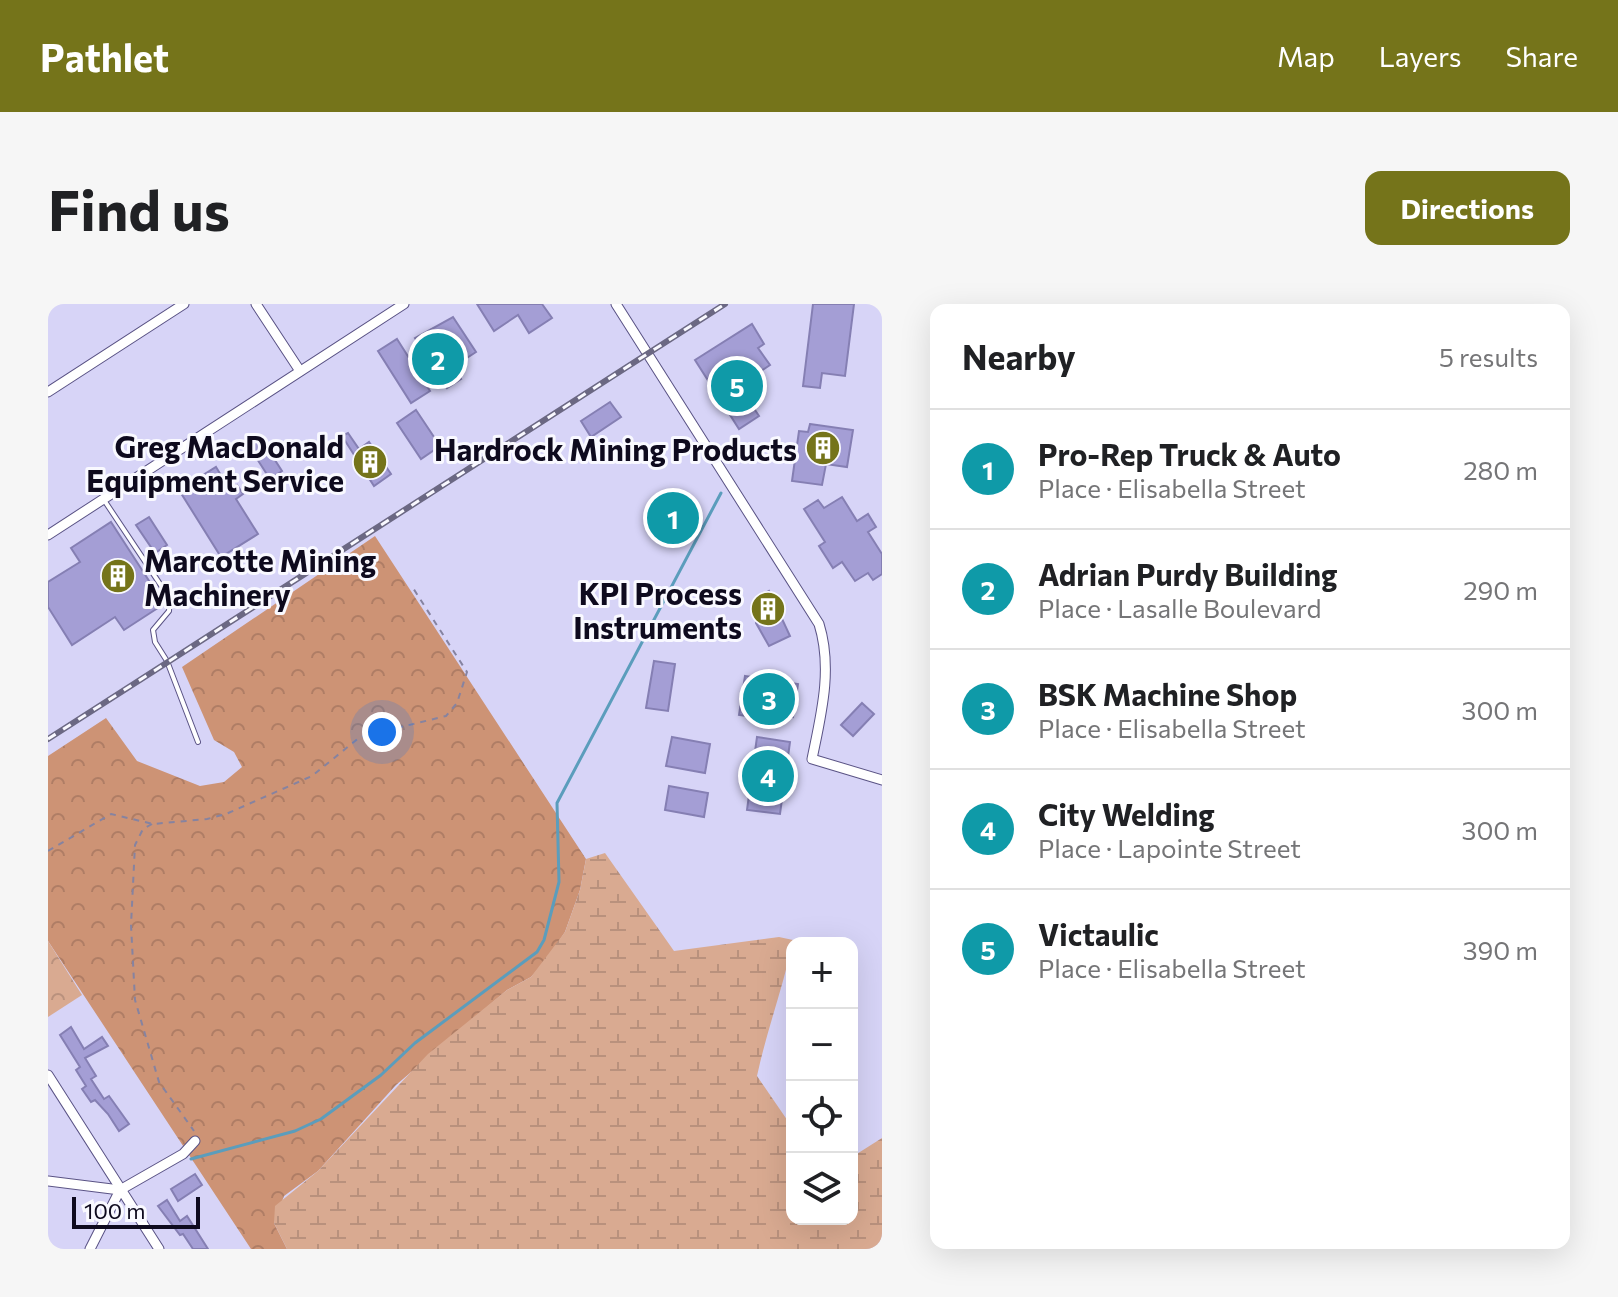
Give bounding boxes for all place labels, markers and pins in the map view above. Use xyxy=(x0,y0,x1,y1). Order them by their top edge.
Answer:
pin: 2 xyxy=(412,329,464,389)
pin: 5 xyxy=(711,356,763,416)
place label: Greg MacDonald Equipment Service xyxy=(86,427,344,498)
building icon: Hardrock Mining Products xyxy=(804,429,842,467)
place label: Hardrock Mining Products xyxy=(434,430,797,467)
building icon: Greg MacDonald Equipment Service xyxy=(351,443,389,481)
pin: 1 xyxy=(647,488,699,548)
place label: Marcotte Mining Machinery xyxy=(144,541,376,612)
building icon: Marcotte Mining Machinery xyxy=(99,557,137,595)
place label: KPI Process Instruments xyxy=(573,574,742,645)
building icon: KPI Process Instruments xyxy=(749,590,787,628)
pin: 3 xyxy=(743,669,795,729)
pin: 4 xyxy=(742,746,794,806)

